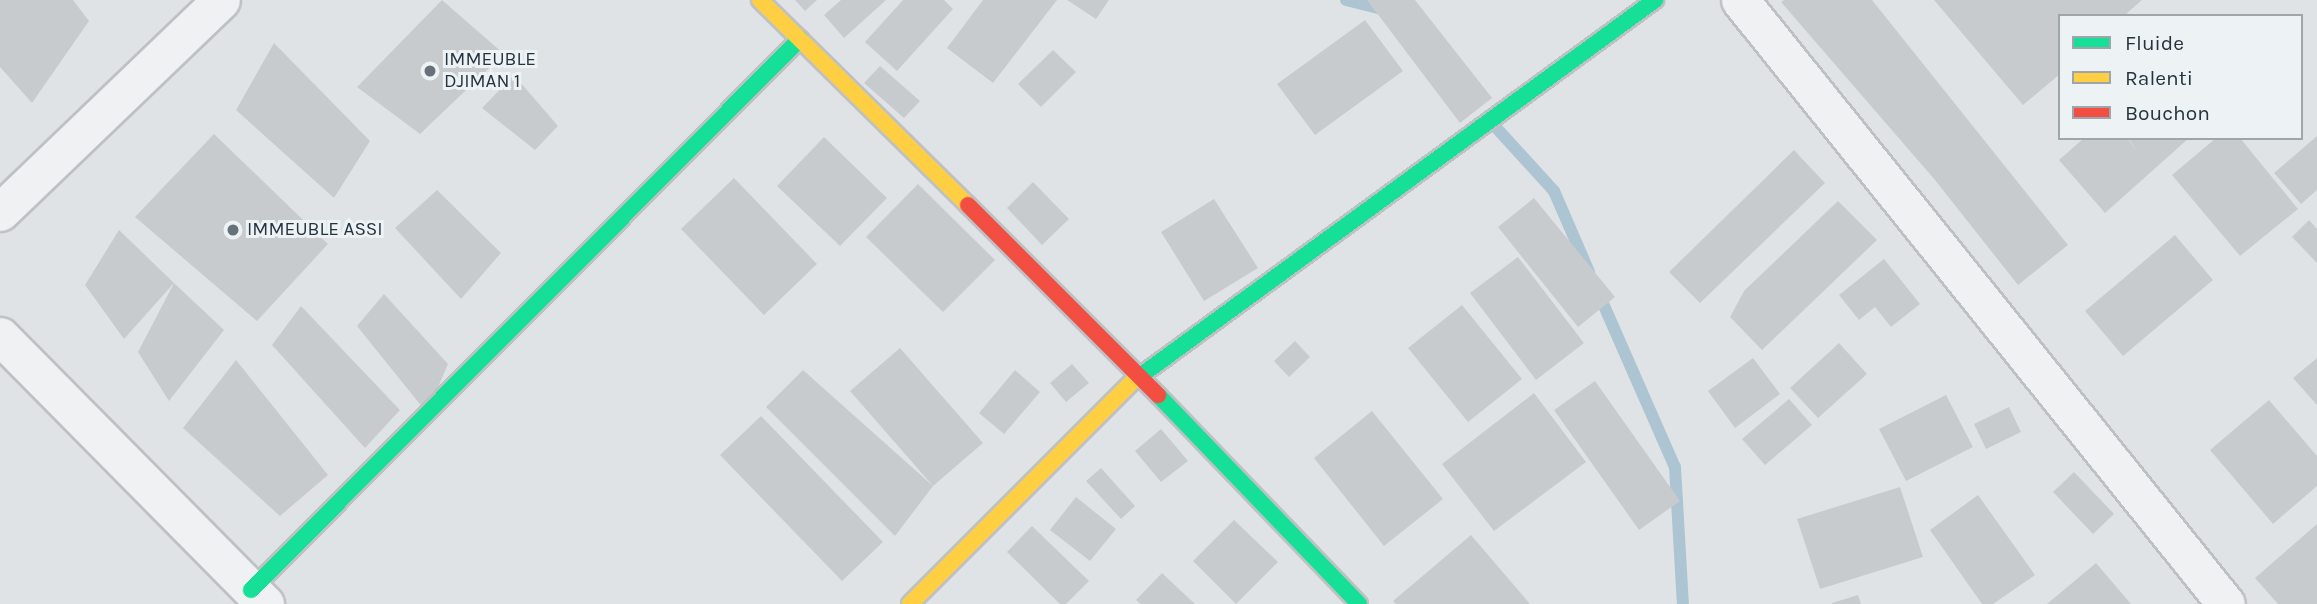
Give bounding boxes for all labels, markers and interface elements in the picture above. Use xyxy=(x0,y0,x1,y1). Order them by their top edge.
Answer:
legend xyxy=(2058,14,2303,140)
text: Fluide xyxy=(2125,31,2184,55)
place label: IMMEUBLE DJIMAN 1 xyxy=(444,49,536,93)
marker: IMMEUBLE DJIMAN 1 xyxy=(422,63,438,79)
text: Ralenti xyxy=(2125,66,2193,90)
text: Bouchon xyxy=(2125,101,2210,125)
place label: IMMEUBLE ASSI xyxy=(247,219,383,241)
marker: IMMEUBLE ASSI xyxy=(225,222,241,238)

